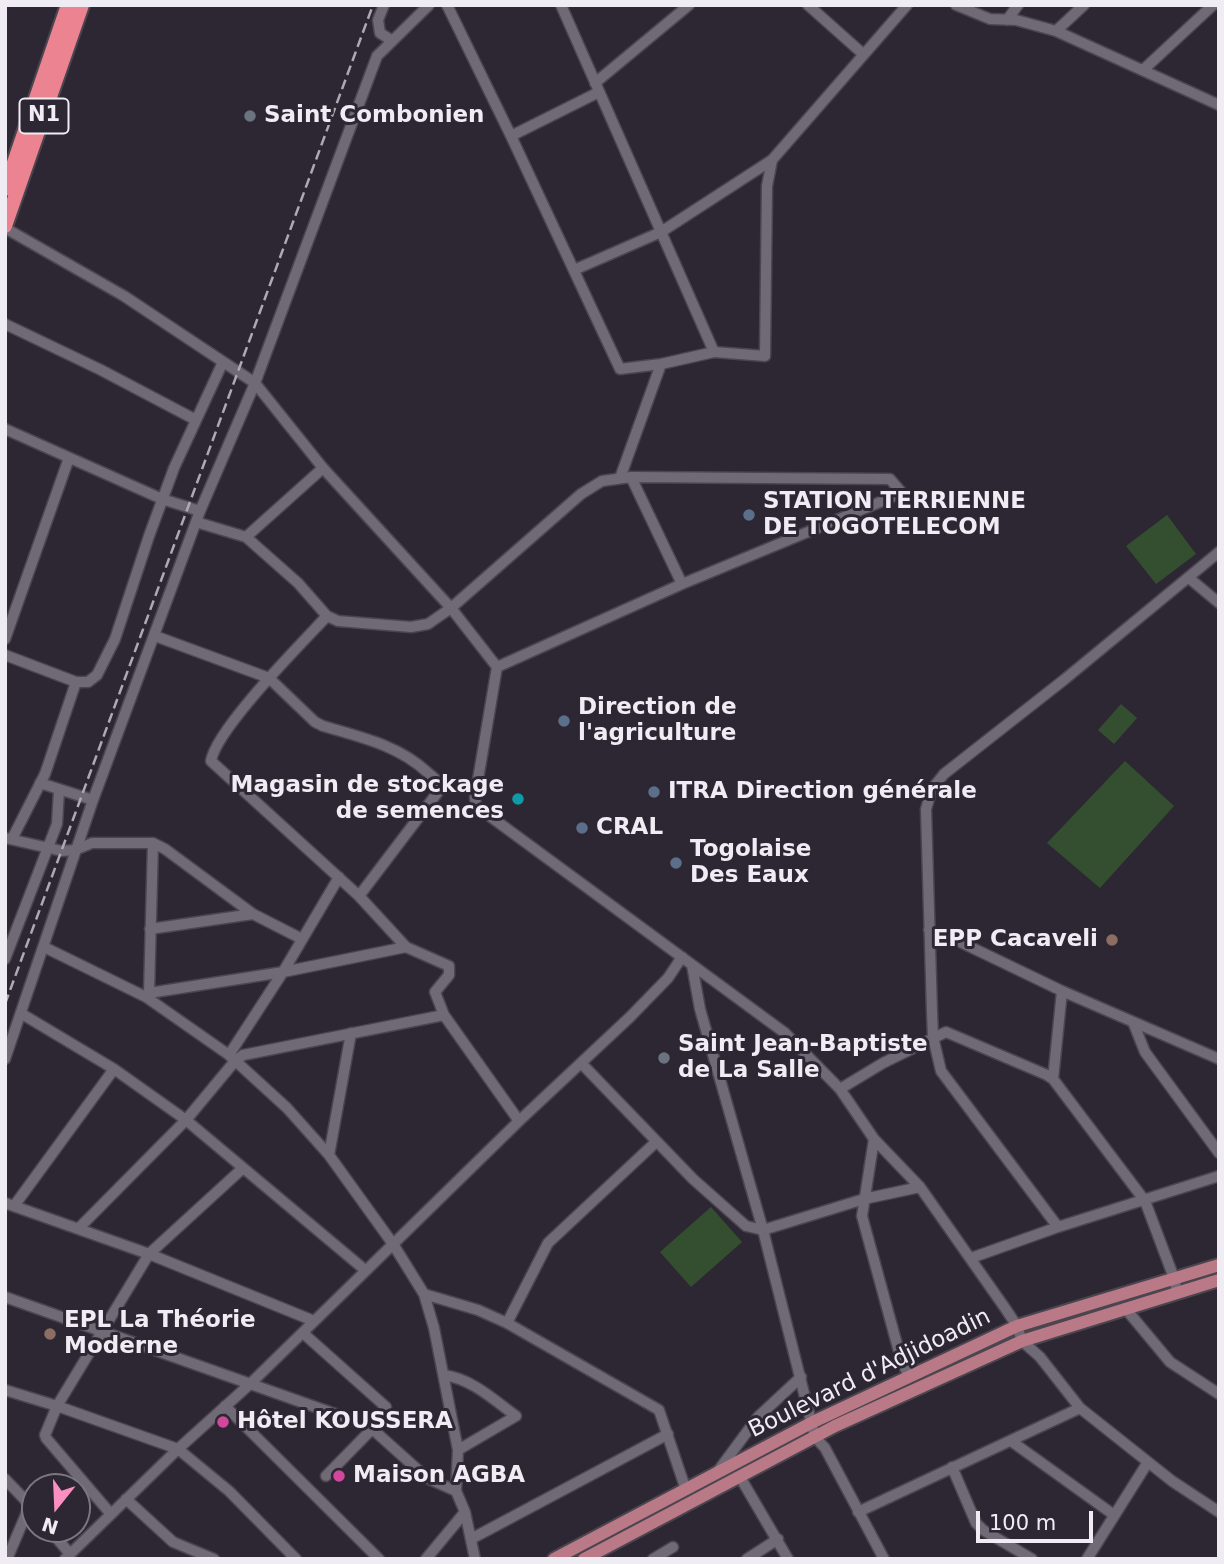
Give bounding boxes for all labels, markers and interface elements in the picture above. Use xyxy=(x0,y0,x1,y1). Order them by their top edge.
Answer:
road number: N1 xyxy=(20,99,68,134)
place label: Saint Combonien xyxy=(264,102,484,130)
marker: Saint Combonien xyxy=(242,108,258,124)
place label: STATION TERRIENNE DE TOGOTELECOM xyxy=(763,488,1026,542)
marker: STATION TERRIENNE DE TOGOTELECOM xyxy=(741,507,757,523)
place label: Direction de l'agriculture xyxy=(578,694,737,748)
marker: Direction de l'agriculture xyxy=(556,713,572,729)
place label: Magasin de stockage de semences xyxy=(231,772,504,826)
place label: ITRA Direction générale xyxy=(668,778,977,806)
marker: ITRA Direction générale xyxy=(646,784,662,800)
marker: Magasin de stockage de semences xyxy=(510,791,526,807)
place label: CRAL xyxy=(596,814,663,842)
marker: CRAL xyxy=(574,820,590,836)
place label: Togolaise Des Eaux xyxy=(690,836,811,890)
marker: Togolaise Des Eaux xyxy=(668,855,684,871)
place label: EPP Cacaveli xyxy=(933,926,1098,954)
marker: EPP Cacaveli xyxy=(1104,932,1120,948)
place label: Saint Jean-Baptiste de La Salle xyxy=(678,1031,928,1085)
marker: Saint Jean-Baptiste de La Salle xyxy=(656,1050,672,1066)
street label: Boulevard d'Adjidoadin xyxy=(745,1303,995,1445)
place label: EPL La Théorie Moderne xyxy=(64,1307,256,1361)
marker: EPL La Théorie Moderne xyxy=(42,1326,58,1342)
place label: Hôtel KOUSSERA xyxy=(237,1408,453,1436)
marker: Hôtel KOUSSERA xyxy=(215,1414,231,1430)
place label: Maison AGBA xyxy=(353,1462,525,1490)
marker: Maison AGBA xyxy=(331,1468,347,1484)
north arrow xyxy=(21,1473,91,1543)
scale bar xyxy=(979,1498,1096,1542)
text: 100 m xyxy=(989,1511,1056,1535)
text: N xyxy=(39,1513,61,1539)

